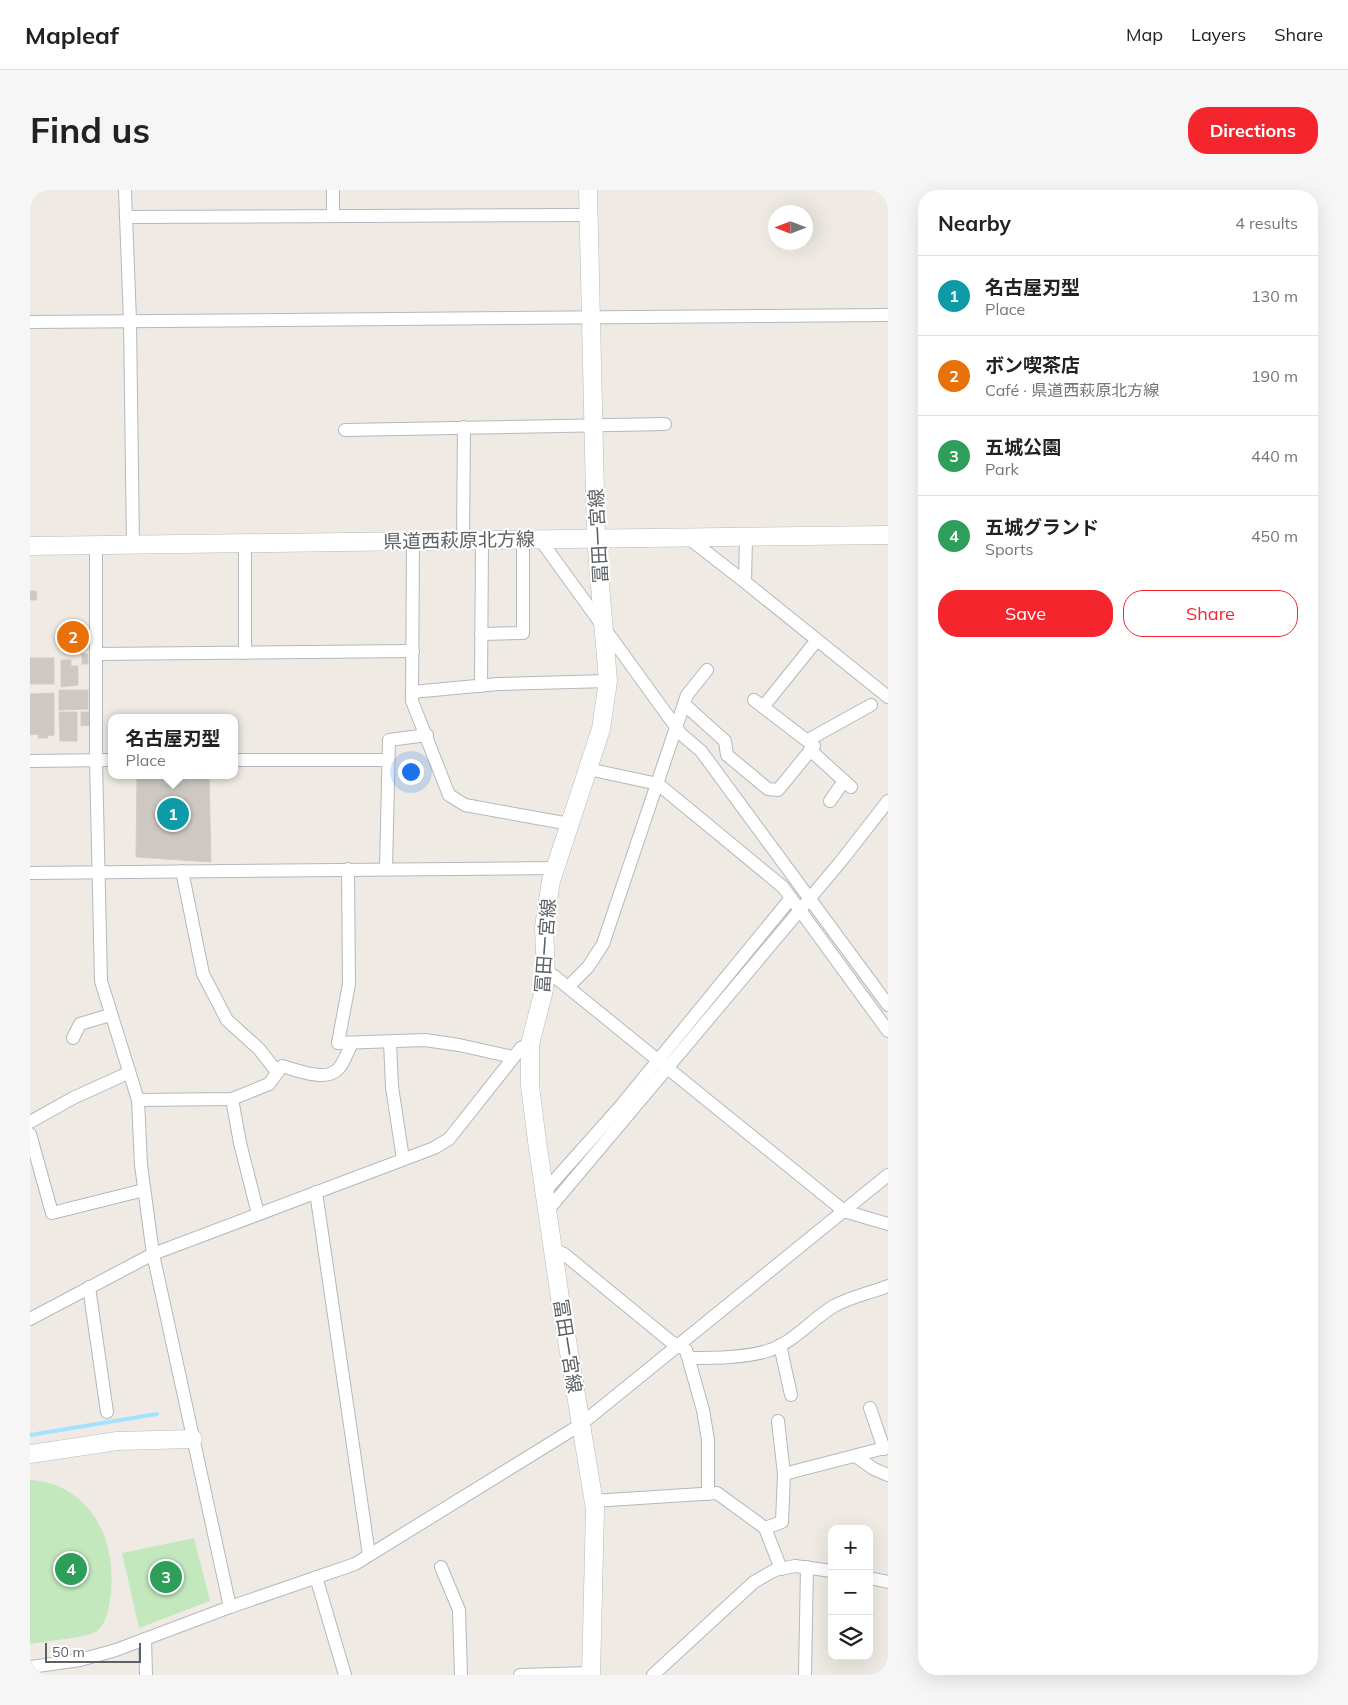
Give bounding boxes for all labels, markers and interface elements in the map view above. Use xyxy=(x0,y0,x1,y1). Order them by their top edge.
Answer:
text: Mapleaf xyxy=(25,20,119,50)
text: Map xyxy=(1126,23,1163,46)
text: Layers xyxy=(1191,23,1246,46)
text: Share xyxy=(1274,23,1323,46)
button: Directions xyxy=(1188,107,1318,154)
text: Find us xyxy=(30,108,150,152)
north arrow xyxy=(768,205,813,250)
text: Nearby xyxy=(938,210,1011,236)
text: 4 results xyxy=(1235,213,1298,233)
text: 名古屋刃型 xyxy=(985,275,1080,299)
text: 1 xyxy=(949,286,959,306)
text: 130 m xyxy=(1251,286,1298,306)
text: Place xyxy=(985,299,1025,319)
text: ボン喫茶店 xyxy=(985,353,1080,377)
text: 2 xyxy=(949,366,959,386)
text: 190 m xyxy=(1251,366,1298,386)
text: Café · 県道西萩原北方線 xyxy=(985,380,1159,400)
text: 五城公園 xyxy=(985,435,1061,459)
text: 3 xyxy=(949,446,959,466)
text: 440 m xyxy=(1251,446,1298,466)
text: Park xyxy=(985,459,1019,479)
street label: 冨田一宮線 xyxy=(584,488,612,584)
text: 五城グランド xyxy=(985,515,1099,539)
text: 4 xyxy=(949,526,959,546)
text: 450 m xyxy=(1251,526,1298,546)
street label: 県道西萩原北方線 xyxy=(383,527,535,553)
text: Sports xyxy=(985,539,1033,559)
button: Save xyxy=(938,590,1113,637)
button: Share xyxy=(1123,590,1298,637)
pin: 2 xyxy=(57,618,89,656)
popup xyxy=(108,714,238,779)
text: 名古屋刃型 xyxy=(125,726,221,750)
text: Place xyxy=(125,750,166,770)
your location xyxy=(398,759,424,785)
pin: 1 xyxy=(157,795,189,833)
street label: 冨田一宮線 xyxy=(530,898,560,994)
street label: 冨田一宮線 xyxy=(549,1297,587,1395)
map controls xyxy=(828,1525,873,1660)
button: + xyxy=(828,1525,873,1570)
pin: 4 xyxy=(55,1550,87,1588)
pin: 3 xyxy=(150,1558,182,1596)
button: − xyxy=(828,1570,873,1615)
button: layers xyxy=(828,1615,873,1660)
scale bar xyxy=(45,1640,141,1663)
text: 50 m xyxy=(52,1643,85,1661)

